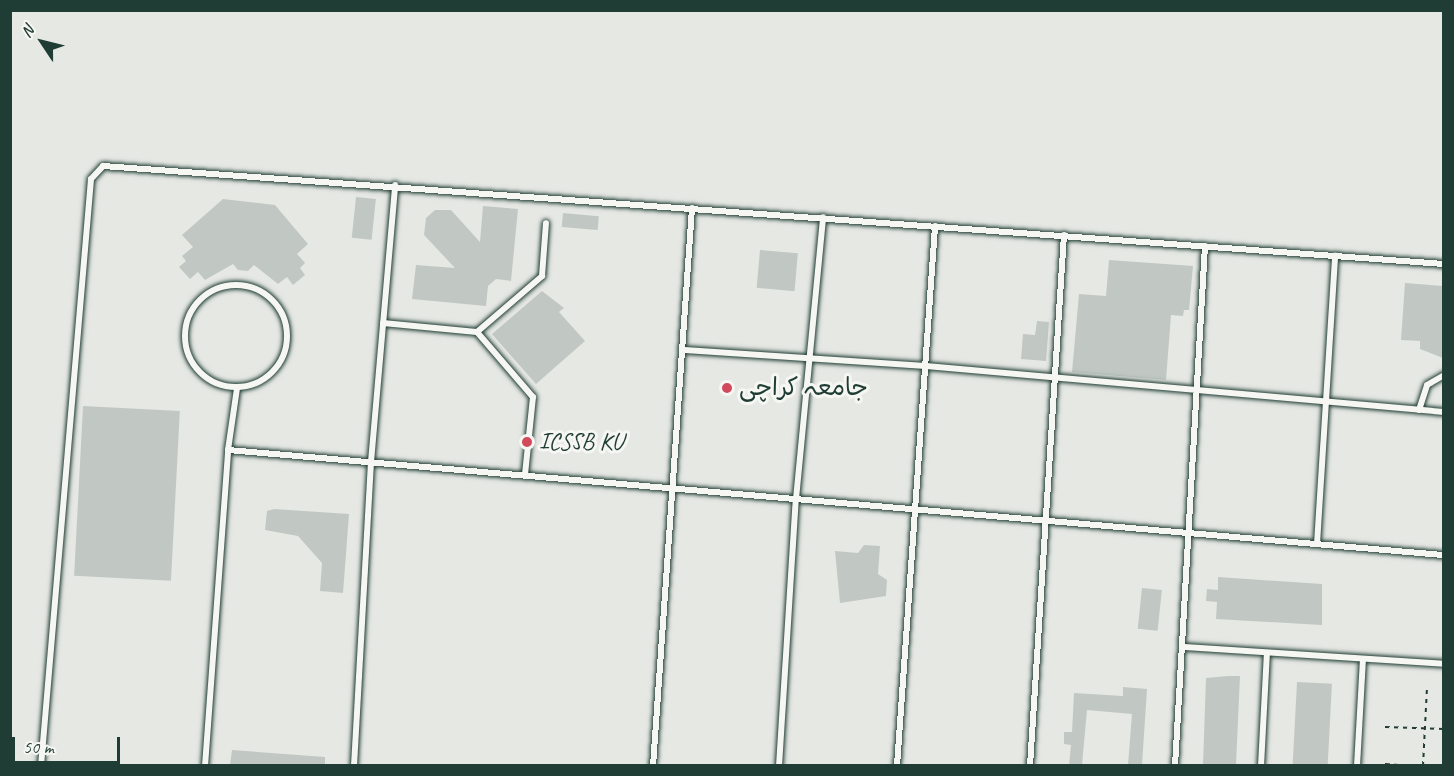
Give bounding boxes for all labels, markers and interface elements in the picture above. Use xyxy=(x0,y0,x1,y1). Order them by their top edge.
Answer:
north arrow xyxy=(12,12,72,72)
text: N xyxy=(16,22,38,41)
place label: جامعہ کراچی xyxy=(739,374,868,402)
marker: جامعہ کراچی xyxy=(720,381,734,395)
place label: ICSSB KU xyxy=(539,428,623,456)
marker: ICSSB KU xyxy=(520,435,534,449)
scale bar xyxy=(15,725,123,763)
text: 50 m xyxy=(23,736,54,758)

